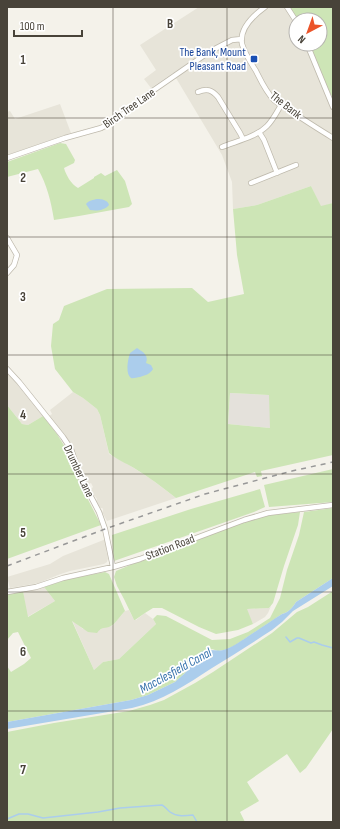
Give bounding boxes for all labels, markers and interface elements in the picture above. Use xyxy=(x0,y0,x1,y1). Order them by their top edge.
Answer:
scale bar xyxy=(14,12,82,38)
north arrow xyxy=(288,12,328,52)
text: B xyxy=(167,16,173,32)
text: 100 m xyxy=(20,19,45,34)
text: N xyxy=(295,32,308,46)
place label: The Bank, Mount Pleasant Road xyxy=(179,45,246,74)
text: 1 xyxy=(20,52,26,68)
marker: The Bank, Mount Pleasant Road xyxy=(249,54,259,64)
street label: Birch Tree Lane xyxy=(100,85,159,132)
street label: The Bank xyxy=(267,88,305,123)
text: 2 xyxy=(20,170,26,186)
text: 3 xyxy=(20,289,26,305)
text: 4 xyxy=(20,407,26,423)
street label: Drumber Lane xyxy=(60,443,97,500)
text: 5 xyxy=(20,525,26,541)
street label: Station Road xyxy=(144,531,197,564)
text: 6 xyxy=(20,644,26,660)
water label: Macclesfield Canal xyxy=(137,644,215,697)
text: 7 xyxy=(20,762,26,778)

